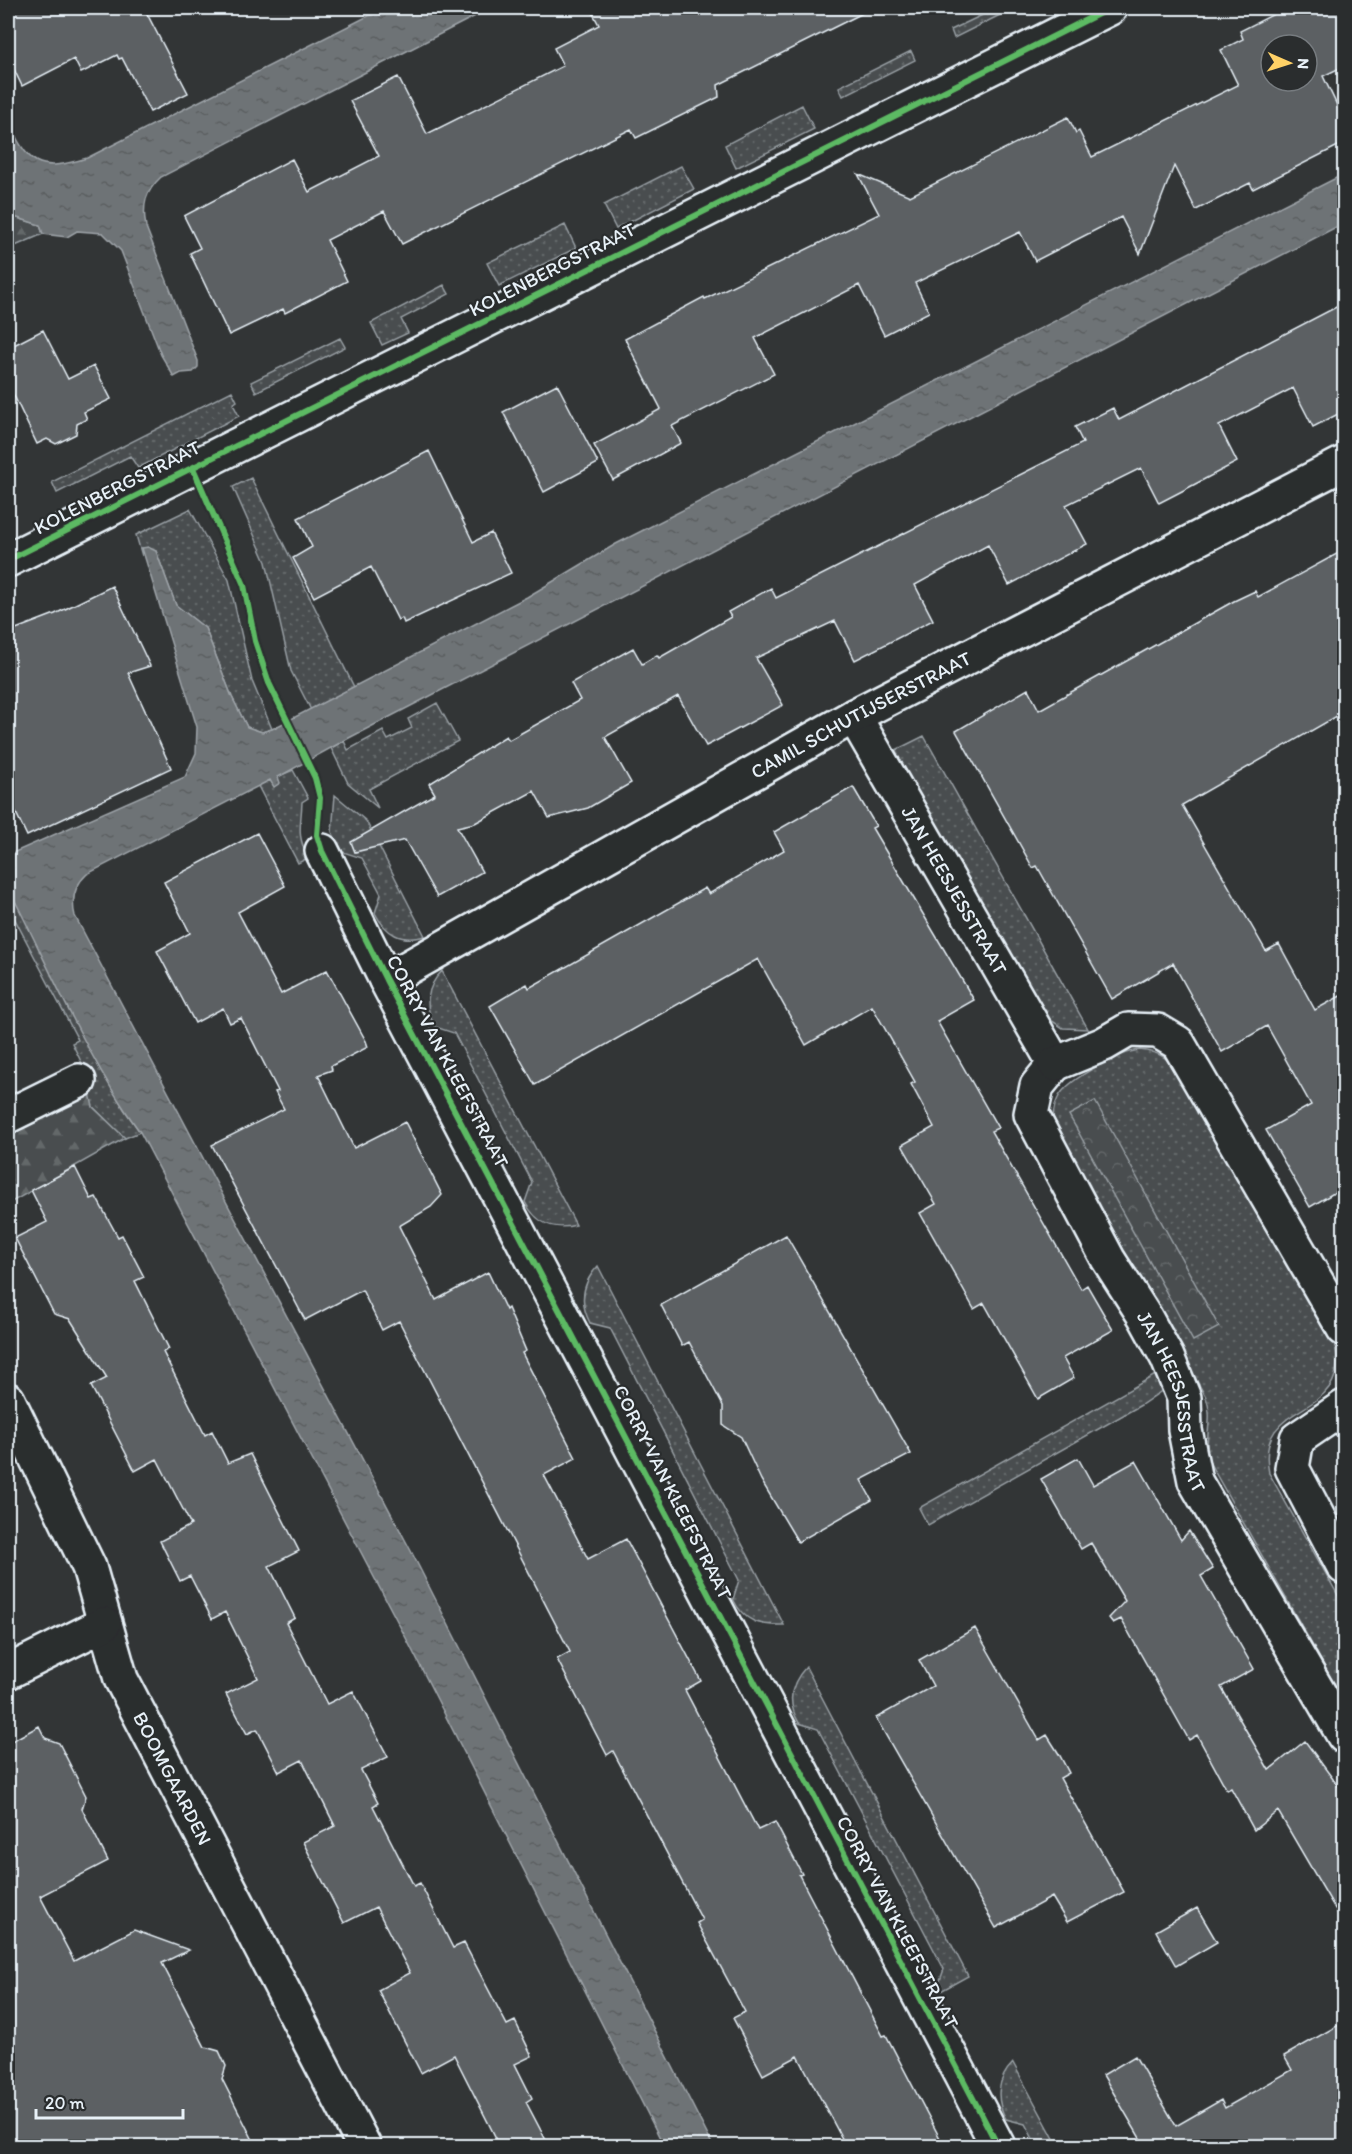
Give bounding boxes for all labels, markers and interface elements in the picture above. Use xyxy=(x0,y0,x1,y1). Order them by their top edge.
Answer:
north arrow xyxy=(1259,33,1319,93)
text: N xyxy=(1294,58,1313,70)
street label: KOLENBERGSTRAAT xyxy=(465,217,639,321)
street label: KOLENBERGSTRAAT xyxy=(30,435,204,539)
street label: CAMIL SCHUTIJSERSTRAAT xyxy=(746,646,975,784)
street label: JAN HEESJESSTRAAT xyxy=(896,801,1013,979)
street label: CORRY VAN KLEEFSTRAAT xyxy=(382,951,514,1171)
street label: JAN HEESJESSTRAAT xyxy=(1132,1306,1211,1497)
street label: CORRY VAN KLEEFSTRAAT xyxy=(608,1381,738,1603)
street label: BOOMGAARDEN xyxy=(128,1708,217,1849)
street label: CORRY VAN KLEEFSTRAAT xyxy=(832,1812,964,2032)
scale bar xyxy=(36,2082,183,2120)
text: 20 m xyxy=(45,2092,85,2114)

